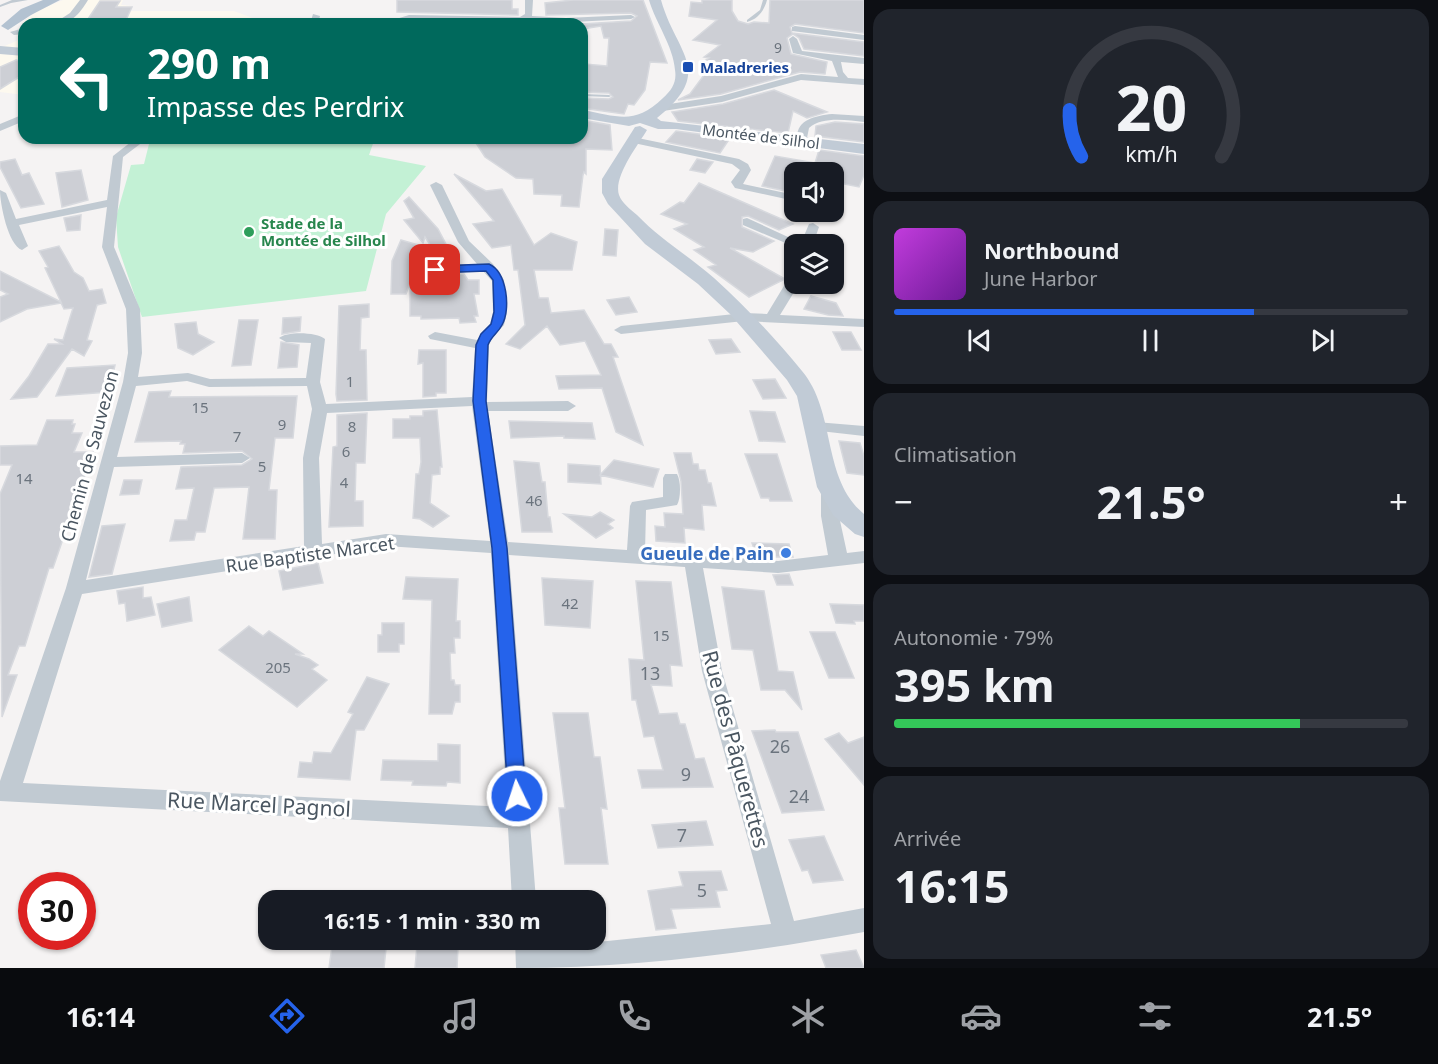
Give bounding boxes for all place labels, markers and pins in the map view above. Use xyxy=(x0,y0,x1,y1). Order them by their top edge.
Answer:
place label: Maladreries xyxy=(700,57,789,77)
marker: Maladreries xyxy=(681,60,695,74)
place label: Stade de la Montée de Silhol xyxy=(261,213,386,250)
marker: Stade de la Montée de Silhol xyxy=(242,225,256,239)
pin xyxy=(409,244,460,295)
place label: Gueule de Pain xyxy=(640,541,774,565)
marker: Gueule de Pain xyxy=(779,546,793,560)

